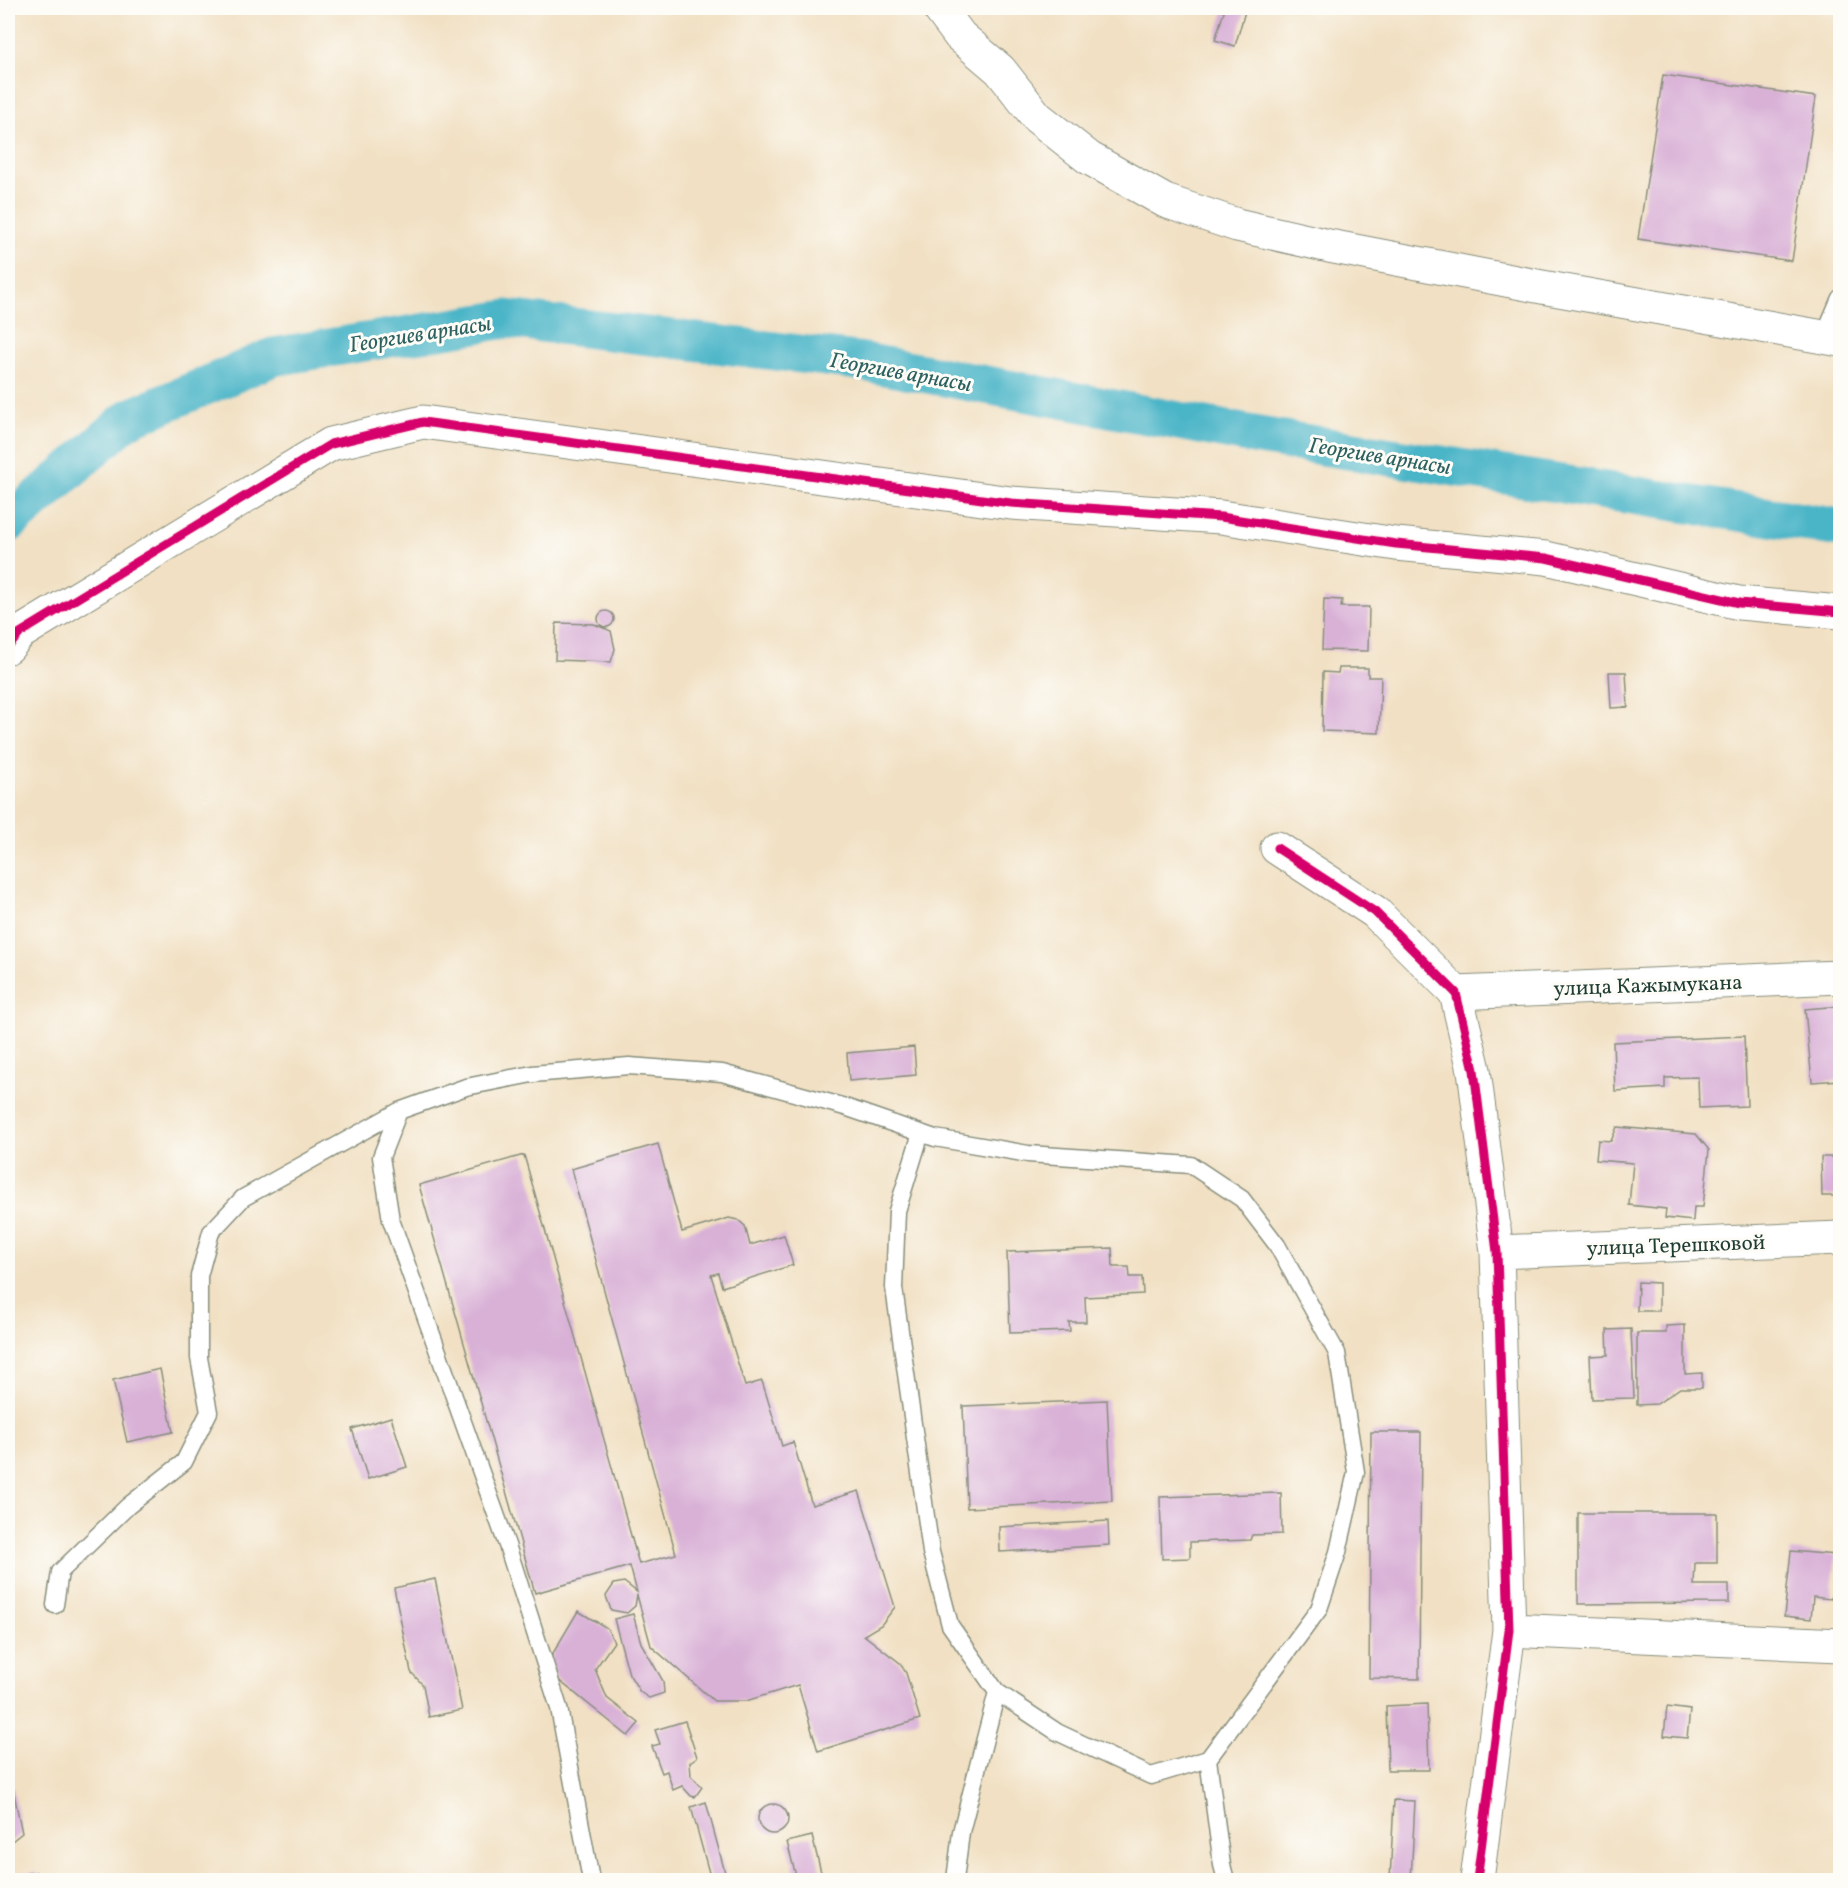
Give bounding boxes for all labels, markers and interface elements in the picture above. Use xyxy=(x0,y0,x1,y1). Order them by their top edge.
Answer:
water label: Георгиев арнасы xyxy=(347,309,494,362)
water label: Георгиев арнасы xyxy=(827,346,974,401)
water label: Георгиев арнасы xyxy=(1306,431,1453,484)
street label: улица Кажымукана xyxy=(1553,969,1743,1004)
street label: улица Терешковой xyxy=(1586,1229,1766,1264)

